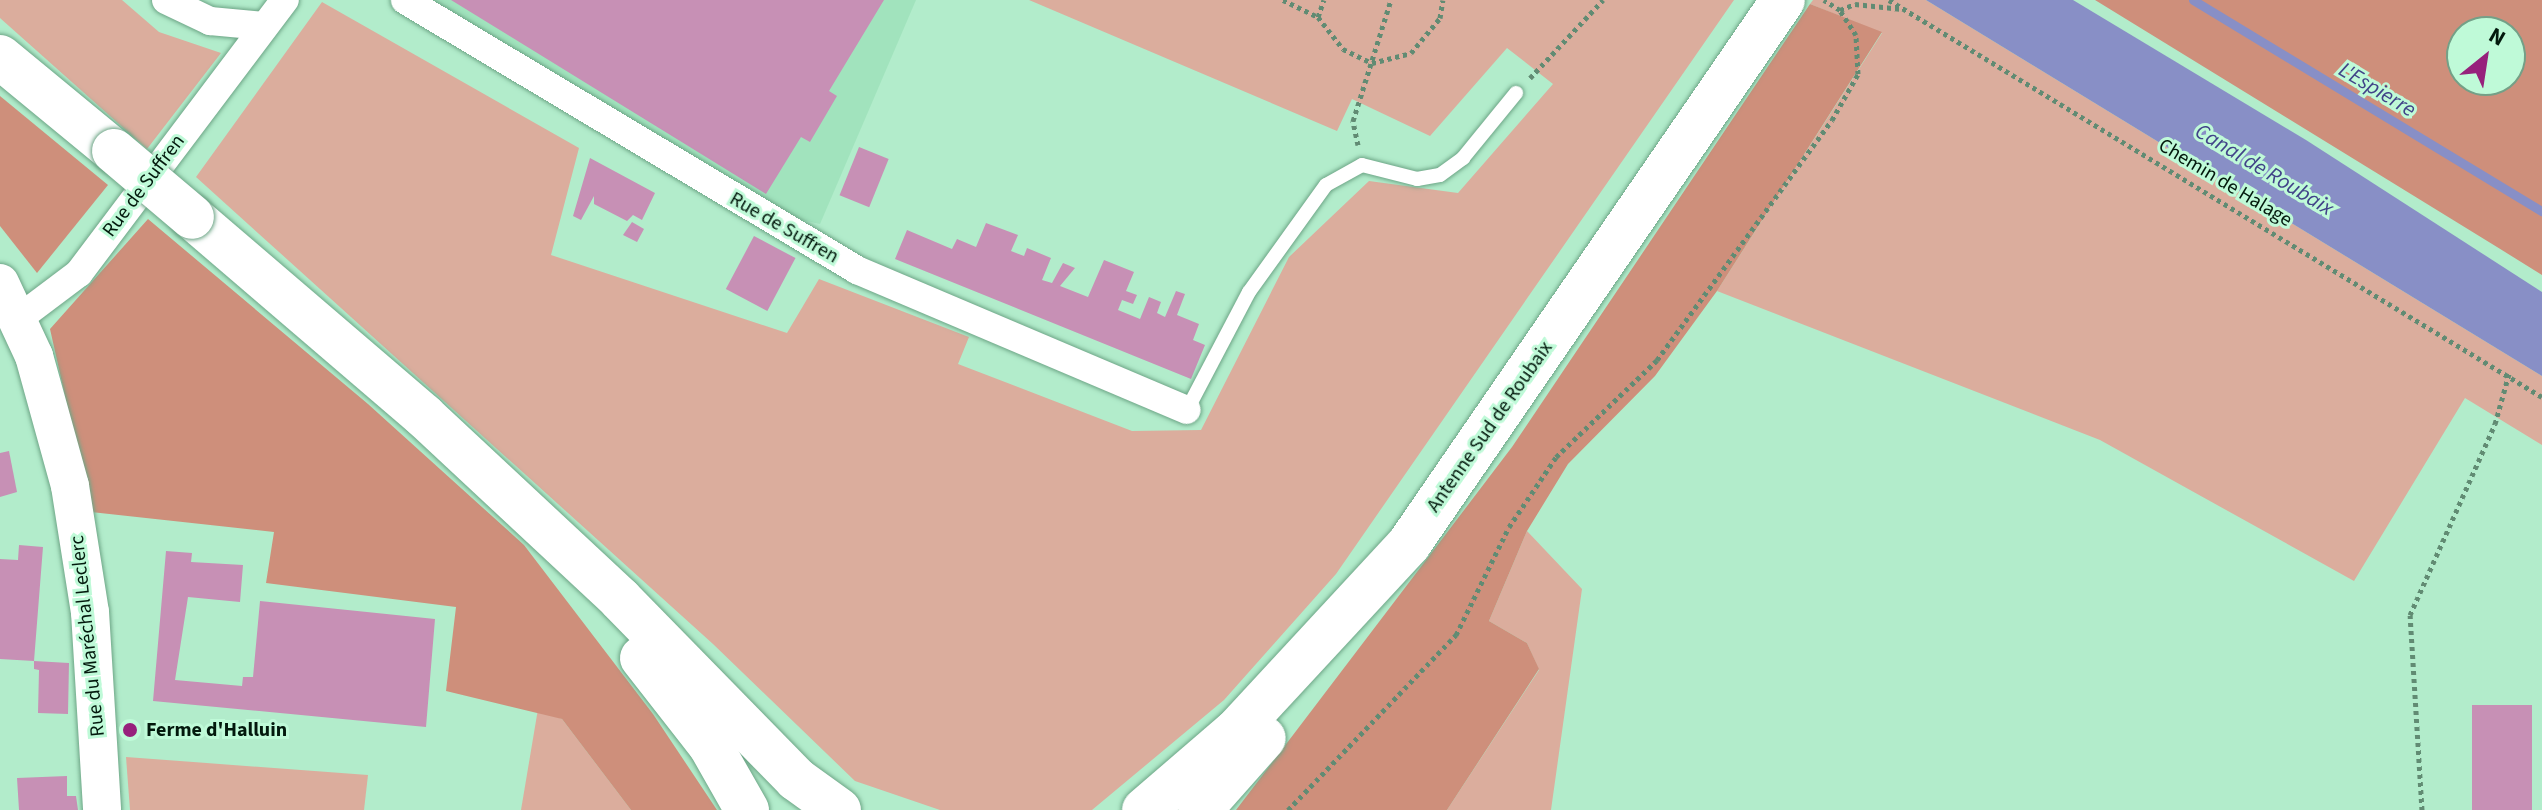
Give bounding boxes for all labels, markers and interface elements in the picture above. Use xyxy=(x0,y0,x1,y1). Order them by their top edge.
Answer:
north arrow xyxy=(2446,16,2526,96)
text: N xyxy=(2483,19,2511,54)
water label: L'Espierre xyxy=(2334,57,2420,123)
water label: Canal de Roubaix xyxy=(2190,118,2338,222)
street label: Rue de Suffren xyxy=(98,130,190,242)
street label: Chemin de Halage xyxy=(2154,134,2296,232)
street label: Rue de Suffren xyxy=(725,187,843,269)
street label: Antenne Sud de Roubaix xyxy=(1422,337,1558,517)
street label: Rue du Maréchal Leclerc xyxy=(66,534,110,738)
place label: Ferme d'Halluin xyxy=(146,718,287,742)
marker: Ferme d'Halluin xyxy=(121,721,139,739)

